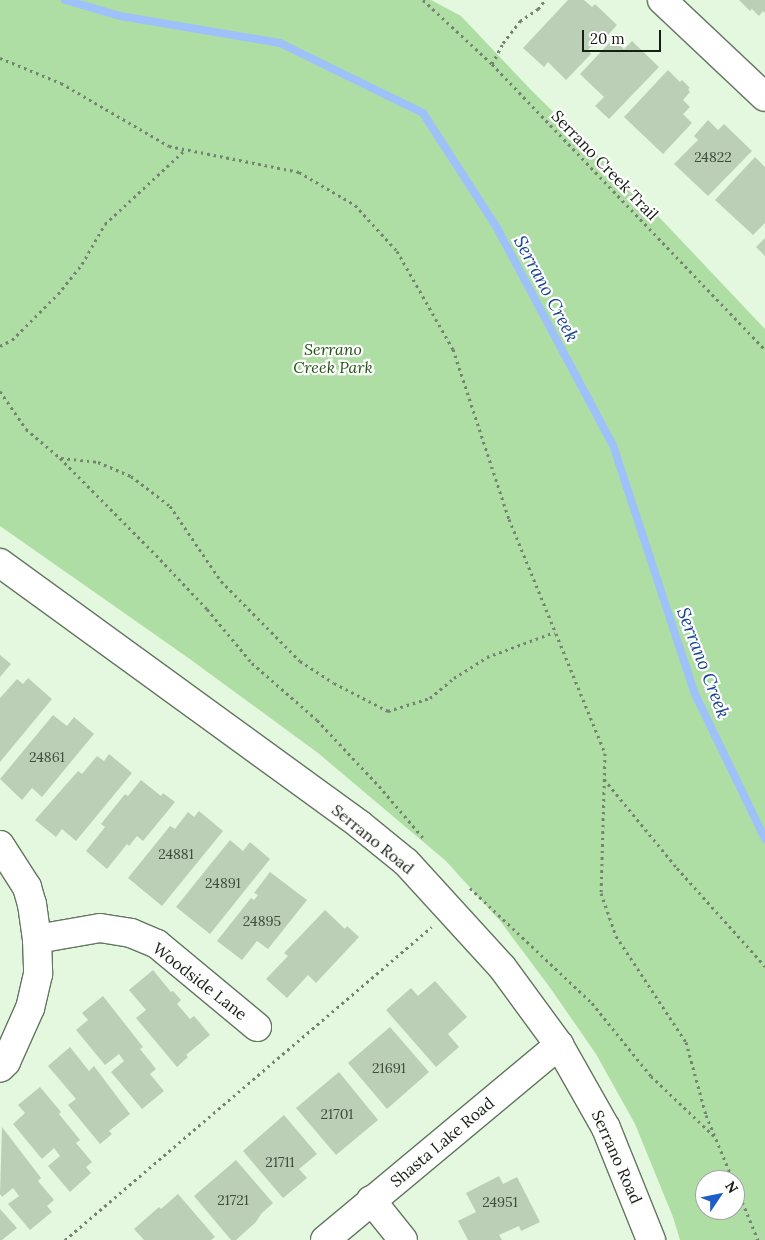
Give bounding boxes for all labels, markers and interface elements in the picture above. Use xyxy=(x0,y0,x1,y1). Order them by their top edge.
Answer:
scale bar xyxy=(585,20,664,52)
text: 20 m xyxy=(590,29,625,48)
street label: Serrano Creek Trail xyxy=(548,106,662,224)
house number: 24822 xyxy=(694,149,732,165)
water label: Serrano Creek xyxy=(509,232,583,346)
park label: Serrano Creek Park xyxy=(293,339,373,377)
water label: Serrano Creek xyxy=(672,605,734,721)
house number: 24861 xyxy=(29,749,65,765)
street label: Serrano Road xyxy=(328,800,418,878)
house number: 24881 xyxy=(158,846,194,862)
house number: 24891 xyxy=(205,875,241,891)
house number: 24895 xyxy=(243,913,281,929)
street label: Woodside Lane xyxy=(149,938,251,1024)
house number: 21691 xyxy=(372,1060,406,1076)
street label: Shasta Lake Road xyxy=(386,1093,498,1191)
house number: 21701 xyxy=(321,1106,353,1122)
street label: Serrano Road xyxy=(588,1107,646,1207)
house number: 21711 xyxy=(265,1154,295,1170)
north arrow xyxy=(695,1170,745,1220)
text: N xyxy=(721,1178,742,1197)
house number: 21721 xyxy=(217,1192,249,1208)
house number: 24951 xyxy=(482,1194,518,1210)

